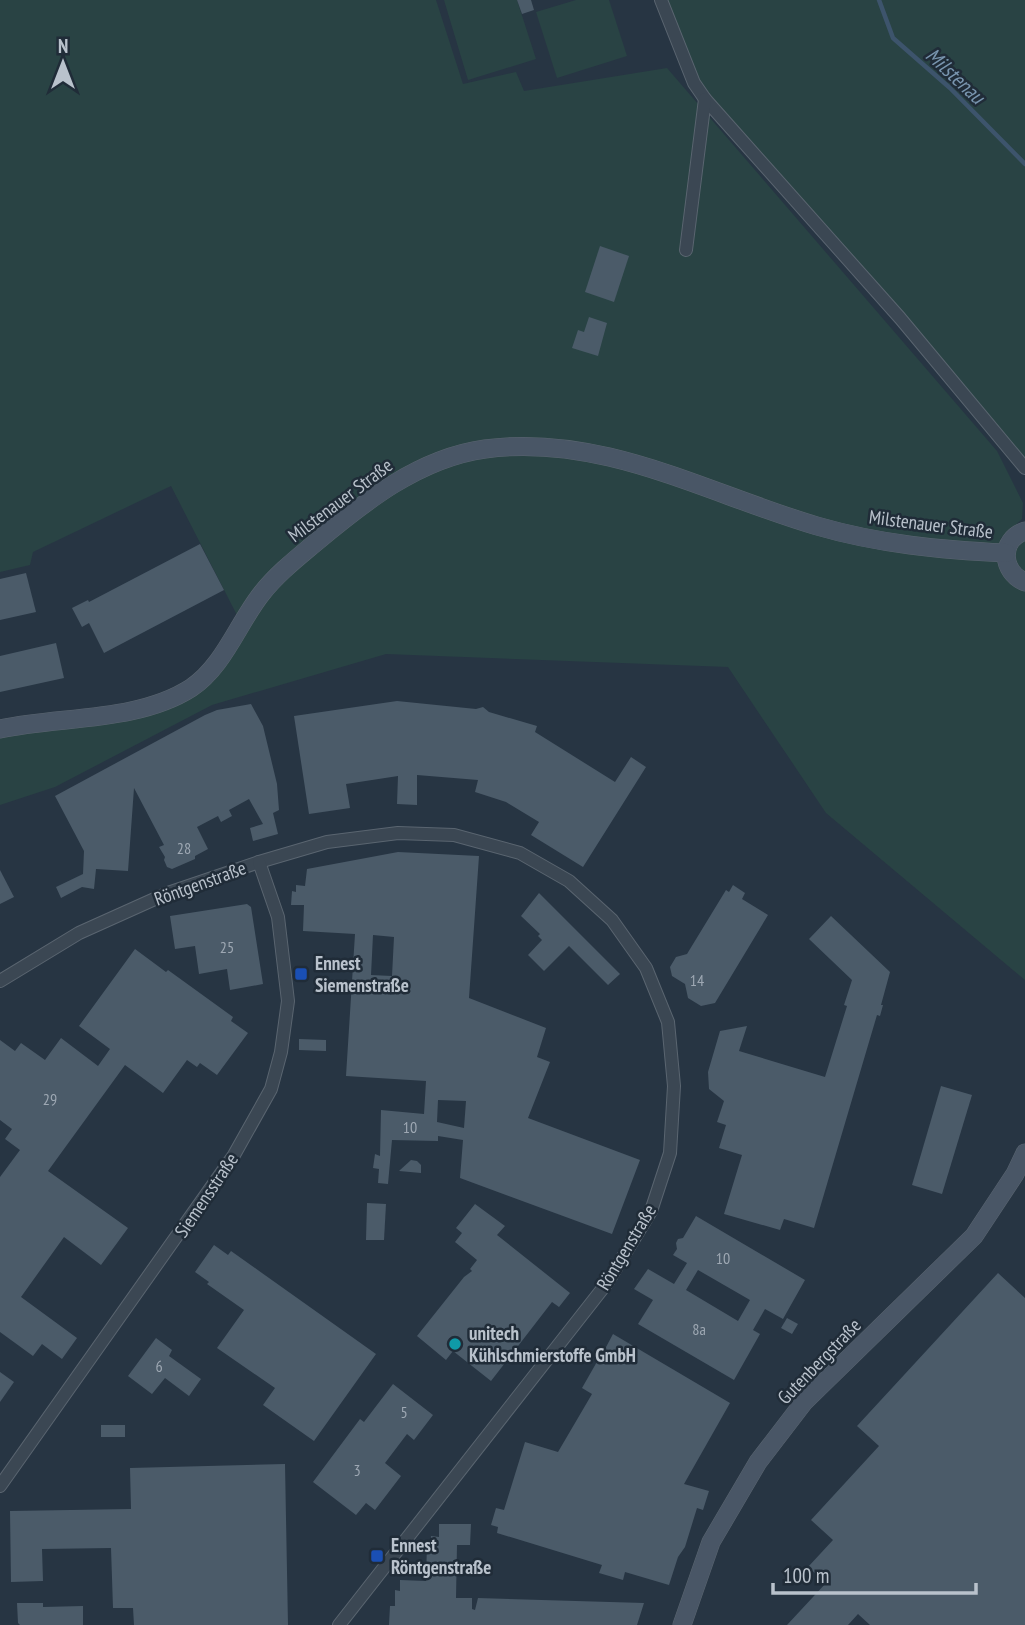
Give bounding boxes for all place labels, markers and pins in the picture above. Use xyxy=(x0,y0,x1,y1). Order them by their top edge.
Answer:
place label: Ennest Siemenstraße xyxy=(315,951,409,997)
marker: Ennest Siemenstraße xyxy=(293,966,309,982)
place label: unitech Kühlschmierstoffe GmbH xyxy=(469,1321,636,1367)
marker: unitech Kühlschmierstoffe GmbH xyxy=(447,1336,463,1352)
place label: Ennest Röntgenstraße xyxy=(391,1533,491,1579)
marker: Ennest Röntgenstraße xyxy=(369,1548,385,1564)

